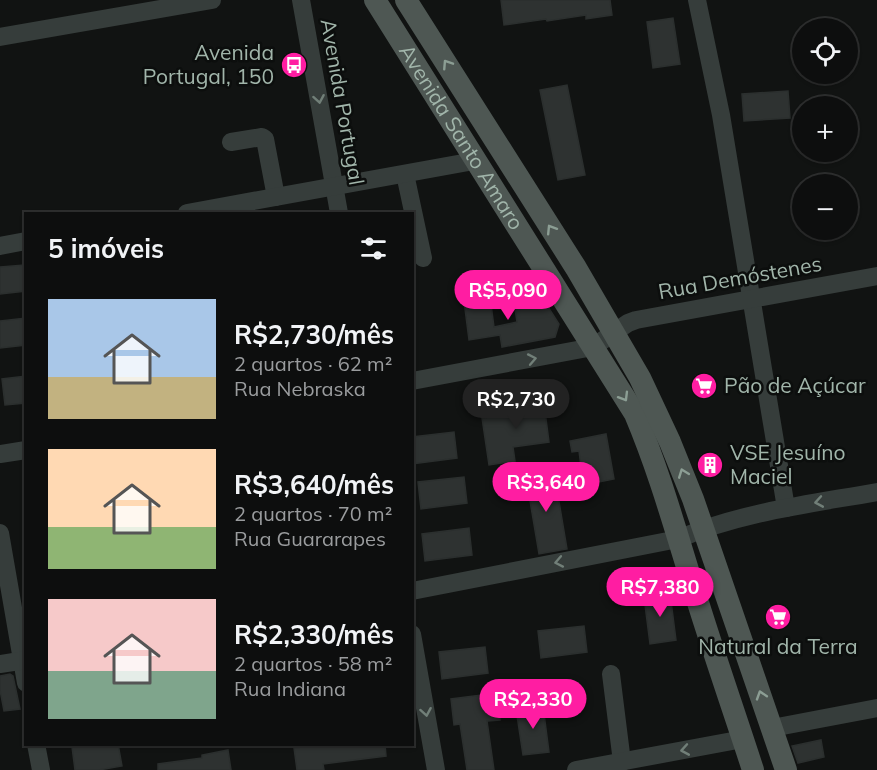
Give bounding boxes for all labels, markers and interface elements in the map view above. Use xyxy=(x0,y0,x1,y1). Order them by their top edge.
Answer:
street label: Avenida Portugal xyxy=(316,17,370,187)
map controls xyxy=(792,18,858,240)
button: locate xyxy=(792,18,858,84)
place label: Avenida Portugal, 150 xyxy=(143,39,274,89)
street label: Avenida Santo Amaro xyxy=(394,39,530,234)
bus stop icon: Avenida Portugal, 150 xyxy=(279,50,309,80)
one-way arrow xyxy=(444,59,455,70)
one-way arrow xyxy=(312,94,325,104)
button: + xyxy=(792,96,858,162)
button: − xyxy=(792,174,858,240)
one-way arrow xyxy=(546,225,558,235)
text: 5 imóveis xyxy=(48,232,164,265)
icon: filters xyxy=(357,232,390,265)
street label: Rua Demóstenes xyxy=(656,250,824,304)
pin: R$5,090 xyxy=(453,270,563,321)
text: R$5,090 xyxy=(469,277,548,302)
text: R$2,730/mês xyxy=(234,318,394,351)
icon: home xyxy=(96,323,168,395)
text: 2 quartos · 62 m² xyxy=(234,351,392,376)
one-way arrow xyxy=(527,353,537,366)
supermarket icon: Pão de Açúcar xyxy=(689,371,719,401)
place label: Pão de Açúcar xyxy=(724,372,866,398)
text: Rua Nebraska xyxy=(234,376,366,401)
pin: R$2,730 xyxy=(461,379,571,430)
text: R$2,730 xyxy=(477,386,556,411)
one-way arrow xyxy=(617,391,628,401)
place label: VSE Jesuíno Maciel xyxy=(730,439,846,489)
building icon: VSE Jesuíno Maciel xyxy=(695,450,725,480)
pin: R$3,640 xyxy=(491,462,601,513)
text: R$3,640/mês xyxy=(234,468,394,501)
text: R$3,640 xyxy=(507,469,586,494)
one-way arrow xyxy=(678,469,690,480)
icon: home xyxy=(96,473,168,545)
one-way arrow xyxy=(815,495,825,508)
text: 2 quartos · 70 m² xyxy=(234,501,392,526)
text: Rua Guararapes xyxy=(234,526,386,551)
one-way arrow xyxy=(555,555,565,568)
pin: R$7,380 xyxy=(605,567,715,618)
text: R$7,380 xyxy=(621,574,700,599)
supermarket icon: Natural da Terra xyxy=(763,602,793,632)
text: R$2,330/mês xyxy=(234,618,394,651)
icon: home xyxy=(96,623,168,695)
place label: Natural da Terra xyxy=(698,633,858,659)
text: 2 quartos · 58 m² xyxy=(234,651,392,676)
text: Rua Indiana xyxy=(234,676,346,701)
pin: R$2,330 xyxy=(478,679,588,730)
text: R$2,330 xyxy=(494,686,573,711)
one-way arrow xyxy=(756,690,768,701)
one-way arrow xyxy=(419,707,432,717)
one-way arrow xyxy=(681,744,690,756)

